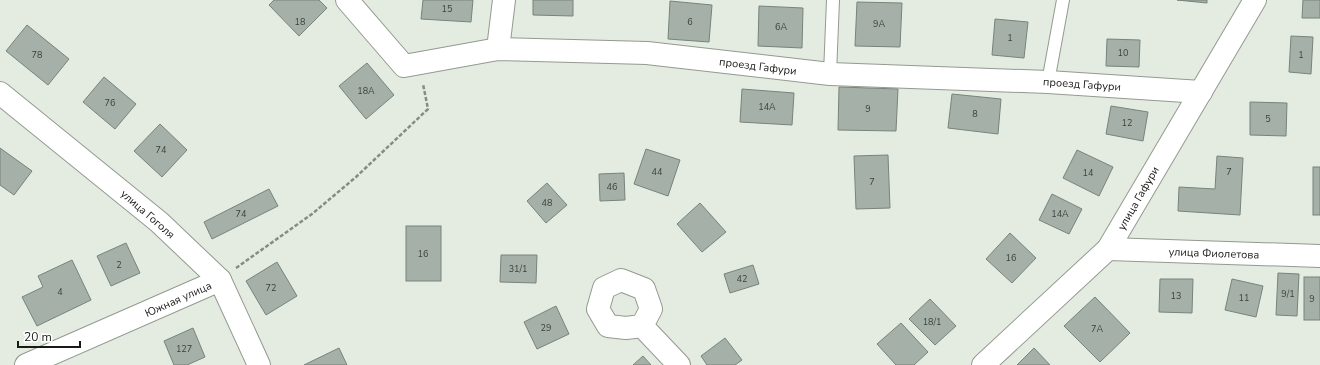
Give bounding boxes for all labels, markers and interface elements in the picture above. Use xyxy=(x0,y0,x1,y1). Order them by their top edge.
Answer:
house number: 15 xyxy=(442,3,452,15)
house number: 18 xyxy=(295,16,305,28)
house number: 6 xyxy=(687,16,693,28)
house number: 9А xyxy=(873,18,885,30)
house number: 6А xyxy=(775,21,787,33)
house number: 1 xyxy=(1007,32,1013,44)
house number: 10 xyxy=(1118,47,1128,59)
house number: 78 xyxy=(32,49,42,61)
house number: 1 xyxy=(1298,49,1304,61)
street label: проезд Гафури xyxy=(718,54,798,79)
street label: проезд Гафури xyxy=(1043,74,1121,95)
house number: 18А xyxy=(357,85,375,97)
house number: 76 xyxy=(105,97,115,109)
house number: 14А xyxy=(758,101,776,113)
house number: 9 xyxy=(865,103,871,115)
house number: 8 xyxy=(972,108,978,120)
house number: 5 xyxy=(1265,113,1271,125)
house number: 12 xyxy=(1122,117,1132,129)
house number: 74 xyxy=(156,144,167,156)
street label: улица Гафури xyxy=(1114,164,1163,233)
house number: 44 xyxy=(652,166,663,178)
house number: 7 xyxy=(1226,166,1232,178)
house number: 14 xyxy=(1083,167,1094,179)
house number: 7 xyxy=(869,176,875,188)
house number: 46 xyxy=(607,181,617,193)
street label: улица Гоголя xyxy=(117,187,178,242)
house number: 48 xyxy=(542,197,552,209)
house number: 74 xyxy=(236,208,247,220)
house number: 14А xyxy=(1051,208,1069,220)
street label: улица Фиолетова xyxy=(1168,244,1260,263)
house number: 16 xyxy=(418,248,428,260)
house number: 16 xyxy=(1006,252,1016,264)
house number: 2 xyxy=(116,259,122,271)
house number: 31/1 xyxy=(509,263,527,275)
house number: 42 xyxy=(737,273,747,285)
street label: Южная улица xyxy=(142,278,214,321)
house number: 72 xyxy=(266,282,276,294)
house number: 4 xyxy=(57,286,63,298)
house number: 9/1 xyxy=(1281,288,1295,300)
house number: 13 xyxy=(1171,290,1181,302)
house number: 11 xyxy=(1239,292,1249,304)
house number: 9 xyxy=(1309,293,1315,305)
house number: 18/1 xyxy=(923,316,941,328)
house number: 29 xyxy=(541,322,551,334)
scale bar xyxy=(18,323,80,349)
house number: 7А xyxy=(1091,323,1103,335)
text: 20 m xyxy=(24,329,52,345)
house number: 127 xyxy=(176,343,192,355)

